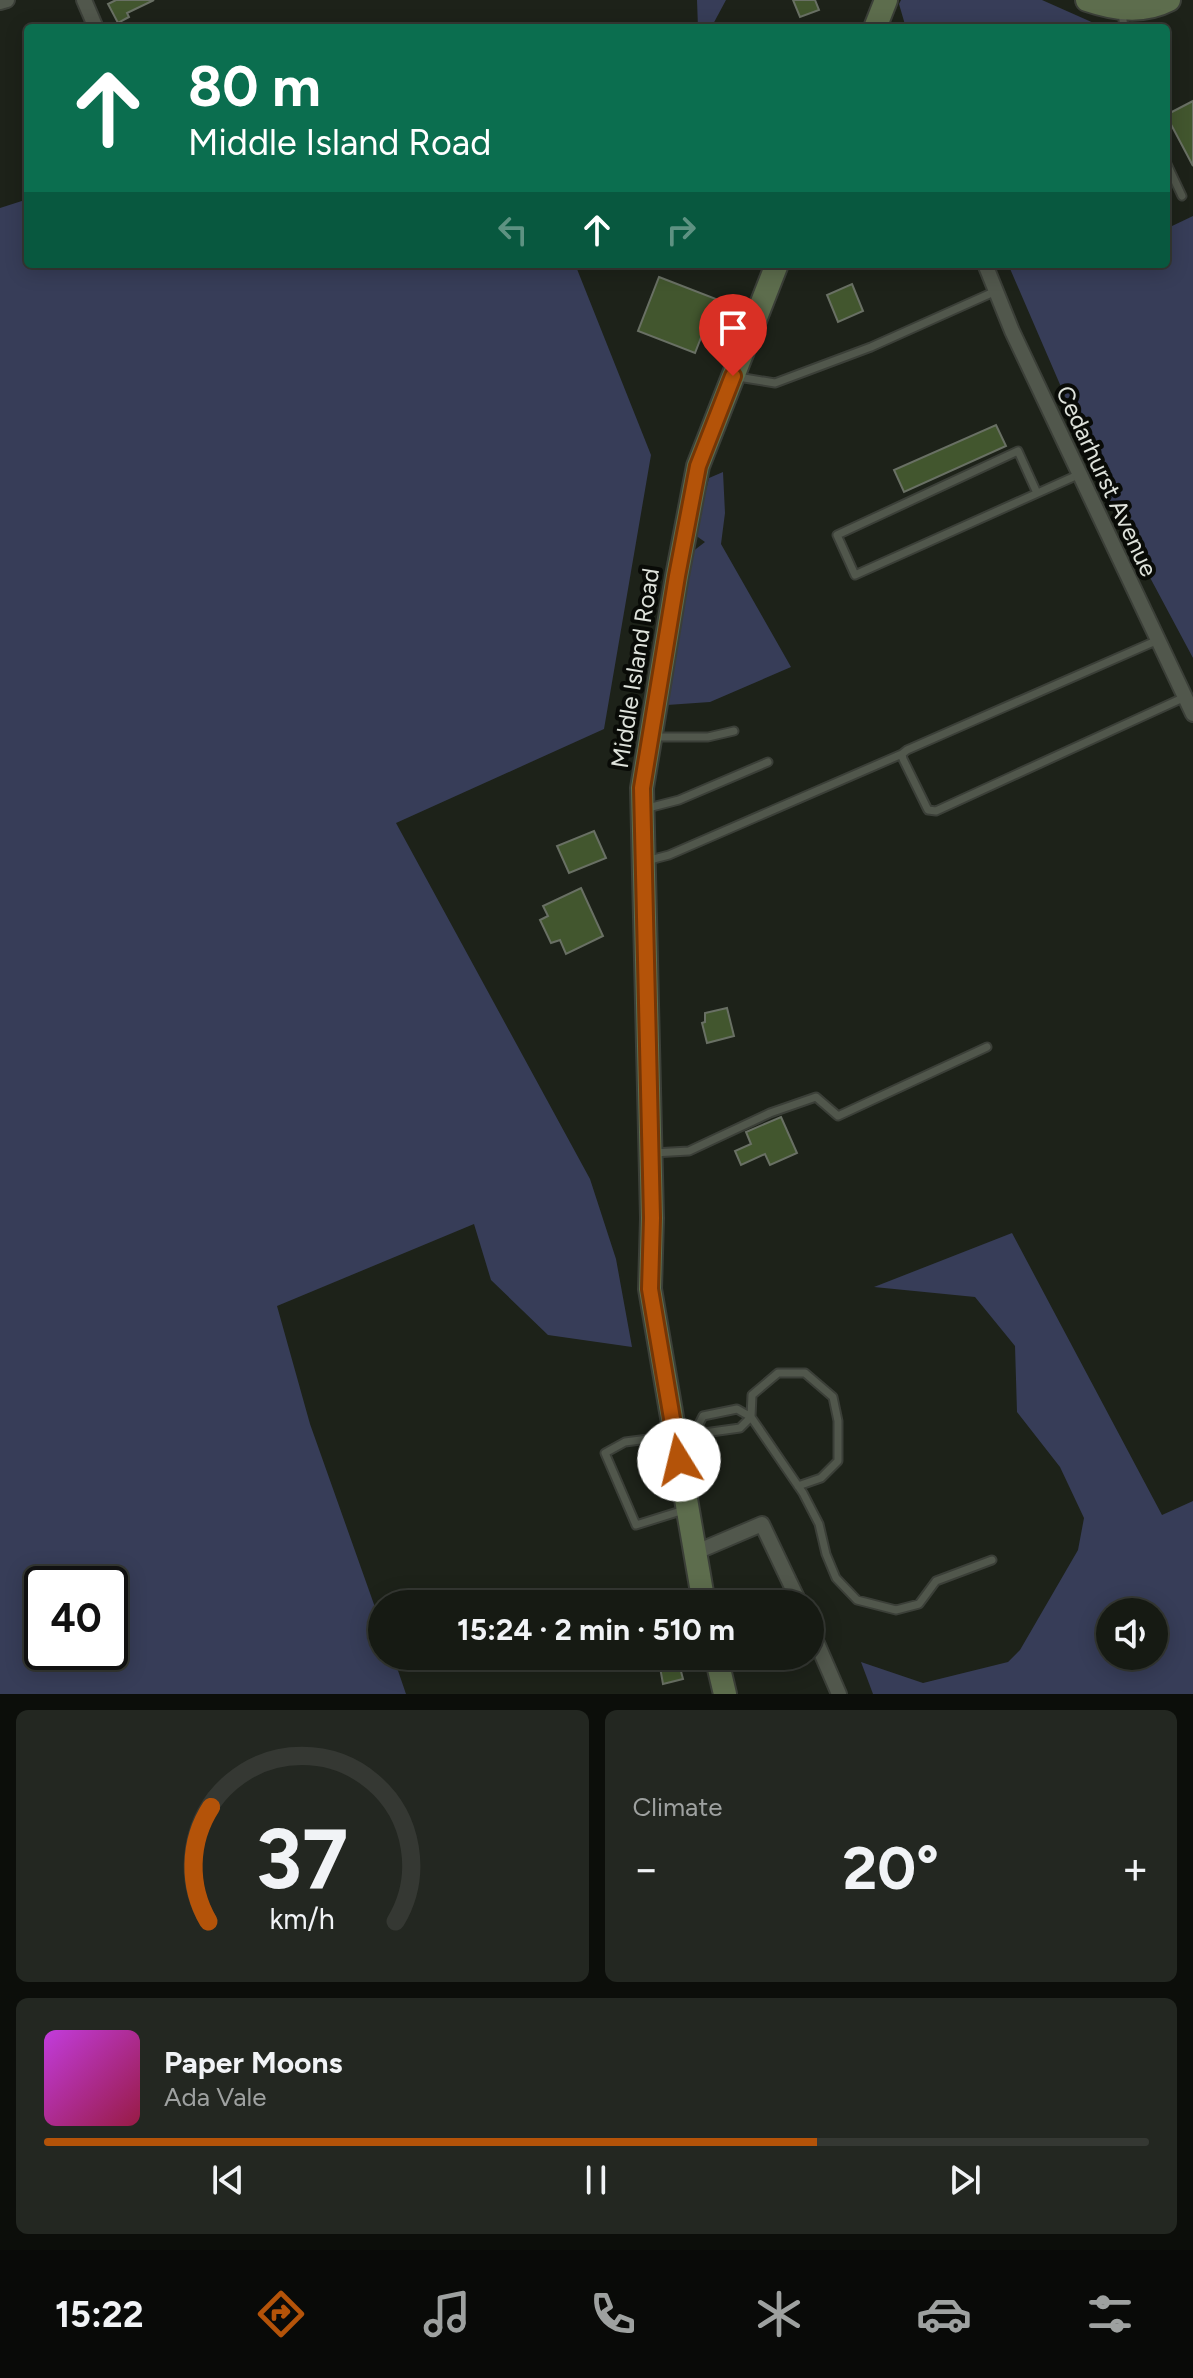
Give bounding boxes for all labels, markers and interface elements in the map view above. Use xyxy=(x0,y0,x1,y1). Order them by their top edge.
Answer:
text: 80 m xyxy=(188,53,321,120)
icon: ahead xyxy=(56,56,160,160)
text: Middle Island Road xyxy=(188,121,491,164)
icon: left xyxy=(491,208,535,252)
icon: ahead xyxy=(575,208,619,252)
icon: right xyxy=(659,208,703,252)
pin xyxy=(699,294,767,376)
icon: arrive xyxy=(711,306,755,350)
street label: Cedarhurst Avenue xyxy=(1050,381,1164,581)
street label: Middle Island Road xyxy=(605,566,665,770)
position arrow xyxy=(637,1418,721,1502)
speed limit sign: 40 xyxy=(24,1566,128,1670)
map controls xyxy=(1096,1598,1168,1670)
button: sound xyxy=(1096,1598,1168,1670)
text: 15:24 · 2 min · 510 m xyxy=(457,1611,735,1648)
text: Climate xyxy=(633,1791,722,1823)
text: 37 xyxy=(256,1809,349,1909)
text: 20° xyxy=(843,1832,939,1904)
text: − xyxy=(633,1842,660,1895)
text: + xyxy=(1122,1842,1149,1895)
text: km/h xyxy=(270,1902,335,1936)
text: Paper Moons xyxy=(164,2044,343,2081)
text: Ada Vale xyxy=(164,2081,267,2113)
icon: previous xyxy=(206,2158,250,2202)
icon: pause xyxy=(574,2158,618,2202)
icon: next xyxy=(943,2158,987,2202)
icon: directions xyxy=(253,2286,309,2342)
icon: music xyxy=(419,2286,475,2342)
icon: phone xyxy=(585,2286,641,2342)
icon: climate xyxy=(751,2286,807,2342)
icon: car xyxy=(916,2286,972,2342)
icon: filters xyxy=(1082,2286,1138,2342)
text: 15:22 xyxy=(55,2293,144,2336)

